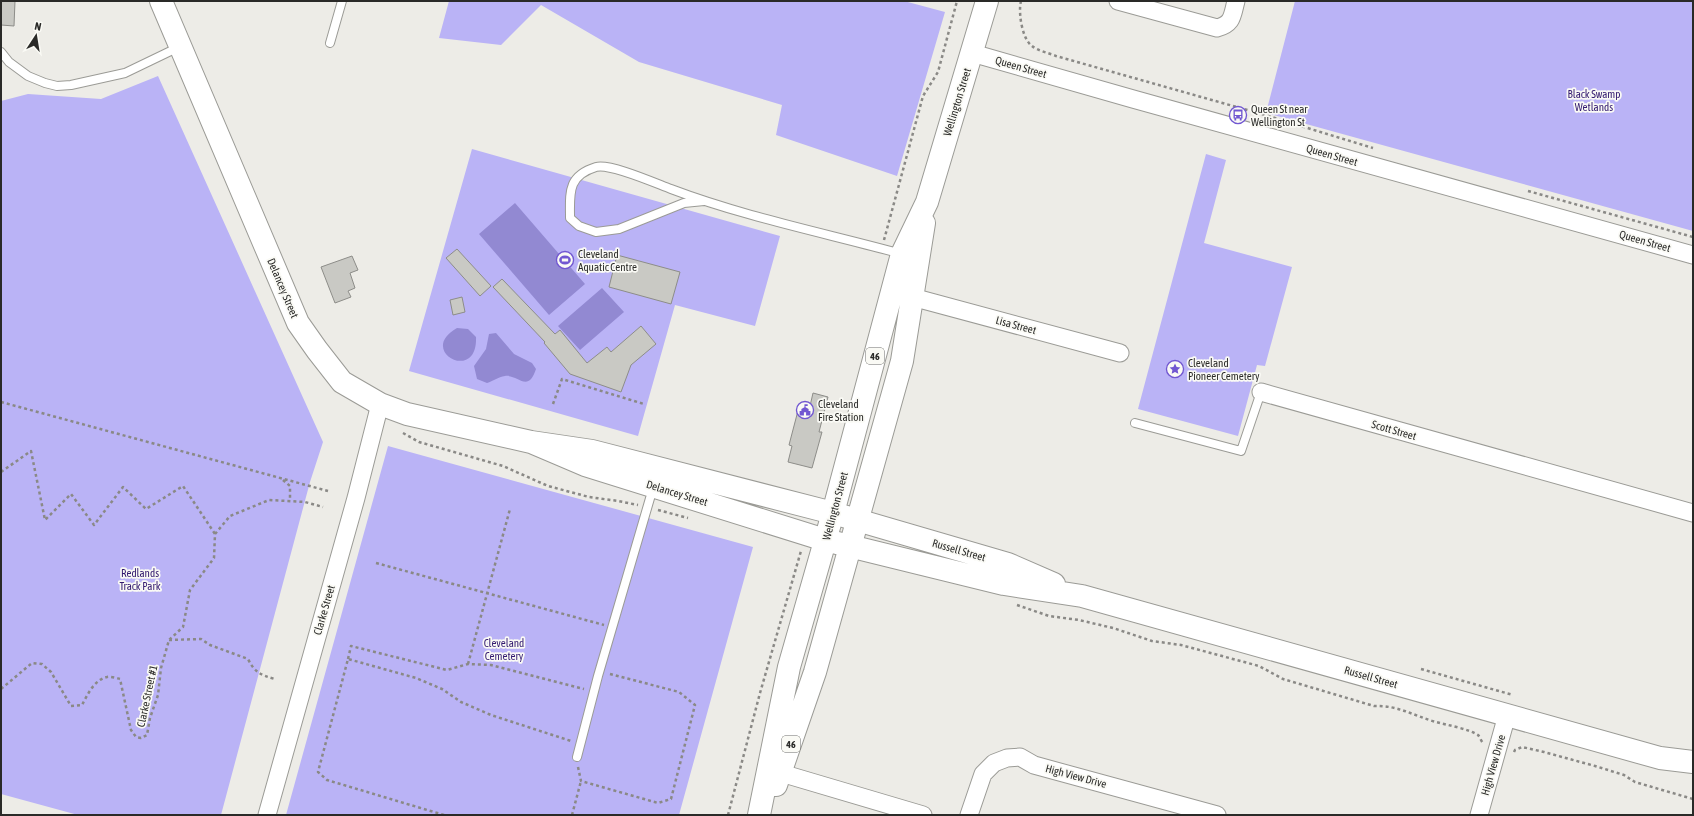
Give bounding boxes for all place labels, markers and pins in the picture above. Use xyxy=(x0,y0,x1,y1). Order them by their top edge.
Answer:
place label: Queen St near Wellington St xyxy=(1251,103,1308,128)
bus stop icon: Queen St near Wellington St xyxy=(1228,105,1248,125)
place label: Cleveland Aquatic Centre xyxy=(578,248,637,273)
sports icon: Cleveland Aquatic Centre xyxy=(555,250,575,270)
place label: Cleveland Pioneer Cemetery xyxy=(1188,357,1260,382)
place icon: Cleveland Pioneer Cemetery xyxy=(1165,359,1185,379)
place label: Cleveland Fire Station xyxy=(818,398,864,423)
public building icon: Cleveland Fire Station xyxy=(795,400,815,420)

